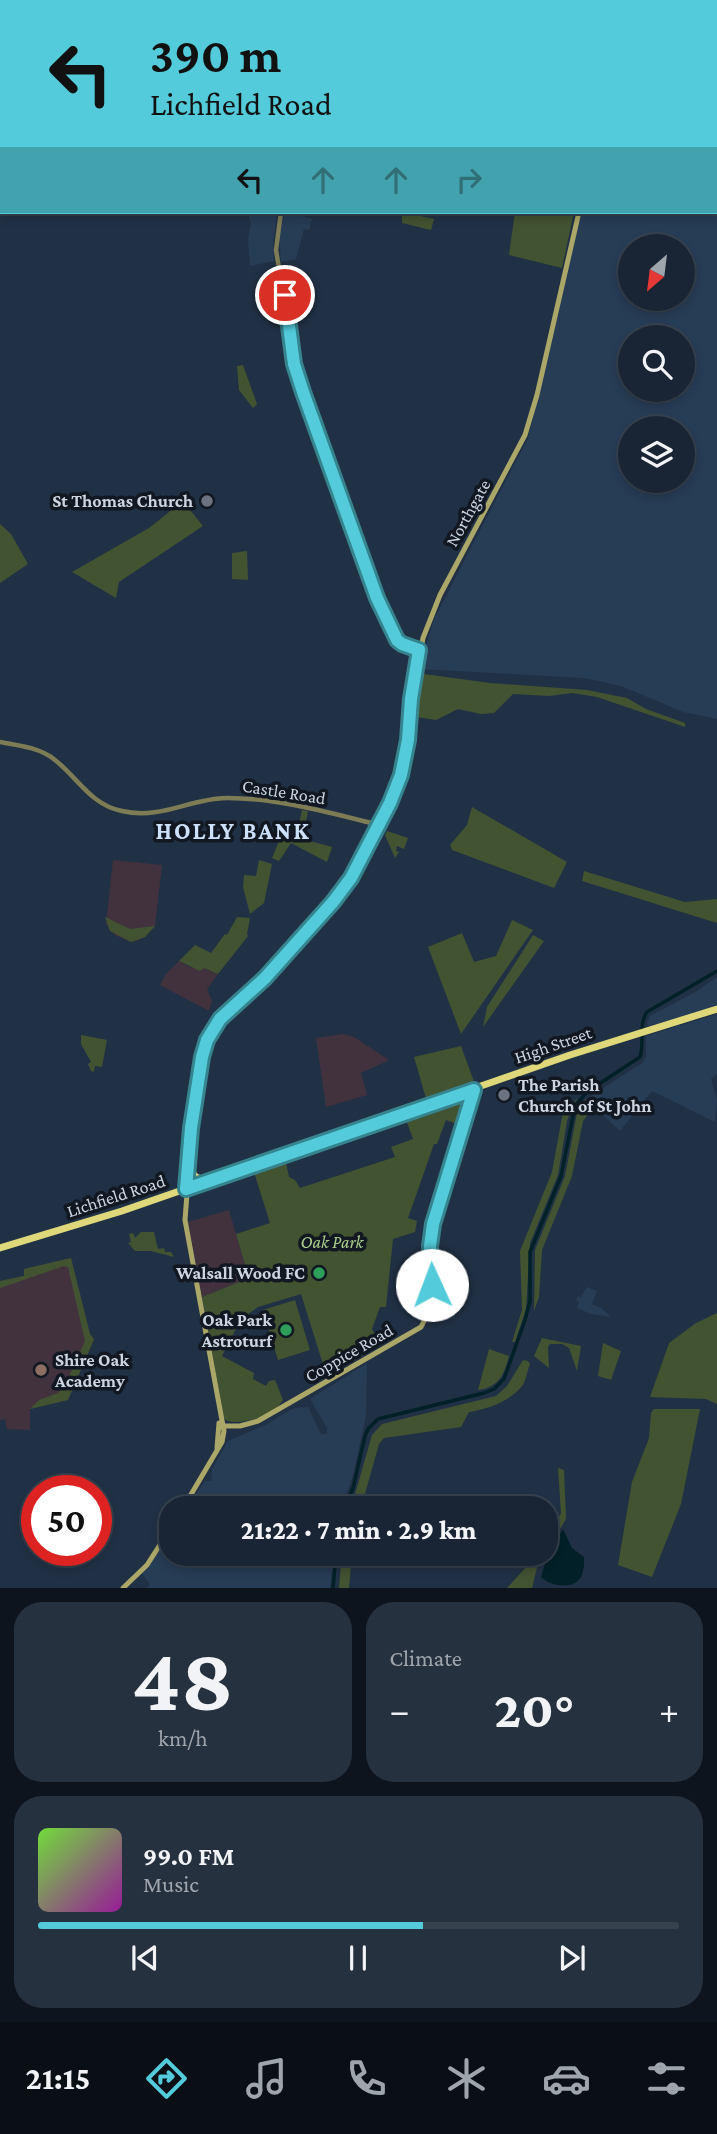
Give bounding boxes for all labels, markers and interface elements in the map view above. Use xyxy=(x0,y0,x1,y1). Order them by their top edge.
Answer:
icon: left xyxy=(35,28,126,119)
text: 390 m xyxy=(150,28,281,83)
text: Lichfield Road xyxy=(150,86,332,122)
icon: left xyxy=(231,161,269,199)
icon: ahead xyxy=(304,161,342,199)
icon: ahead xyxy=(377,161,415,199)
icon: right xyxy=(450,161,488,199)
north arrow xyxy=(618,234,695,312)
map controls xyxy=(618,234,695,493)
pin xyxy=(255,265,315,325)
icon: arrive xyxy=(266,276,304,314)
button: search xyxy=(618,325,695,402)
button: layers xyxy=(618,416,695,493)
street label: Northgate xyxy=(441,476,495,550)
place label: St Thomas Church xyxy=(52,491,194,511)
marker: St Thomas Church xyxy=(199,493,215,509)
street label: Castle Road xyxy=(241,776,328,809)
district label: HOLLY BANK xyxy=(155,817,311,844)
street label: High Street xyxy=(512,1022,595,1068)
place label: The Parish Church of St John xyxy=(518,1075,652,1116)
marker: The Parish Church of St John xyxy=(496,1087,512,1103)
street label: Lichfield Road xyxy=(64,1171,168,1221)
park label: Oak Park xyxy=(301,1232,365,1252)
position arrow xyxy=(395,1248,469,1322)
place label: Walsall Wood FC xyxy=(175,1263,305,1283)
marker: Walsall Wood FC xyxy=(311,1265,327,1281)
place label: Oak Park Astroturf xyxy=(201,1310,273,1351)
street label: Coppice Road xyxy=(301,1320,397,1386)
marker: Oak Park Astroturf xyxy=(278,1322,294,1338)
place label: Shire Oak Academy xyxy=(54,1350,129,1391)
marker: Shire Oak Academy xyxy=(33,1362,49,1378)
speed limit sign: 50 xyxy=(21,1475,112,1566)
text: 21:22 · 7 min · 2.9 km xyxy=(241,1516,476,1545)
text: 48 xyxy=(132,1628,234,1730)
text: Climate xyxy=(390,1645,462,1671)
text: 20° xyxy=(494,1680,575,1738)
text: − xyxy=(390,1689,410,1731)
text: + xyxy=(659,1689,679,1731)
text: km/h xyxy=(158,1725,208,1751)
text: 99.0 FM xyxy=(143,1842,234,1871)
text: Music xyxy=(143,1871,199,1897)
icon: previous xyxy=(126,1939,164,1977)
icon: pause xyxy=(339,1939,377,1977)
icon: next xyxy=(553,1939,591,1977)
icon: directions xyxy=(142,2054,191,2103)
icon: music xyxy=(242,2054,291,2103)
icon: phone xyxy=(342,2054,391,2103)
icon: climate xyxy=(442,2054,491,2103)
icon: car xyxy=(542,2054,591,2103)
icon: filters xyxy=(642,2054,691,2103)
text: 21:15 xyxy=(26,2060,90,2096)

